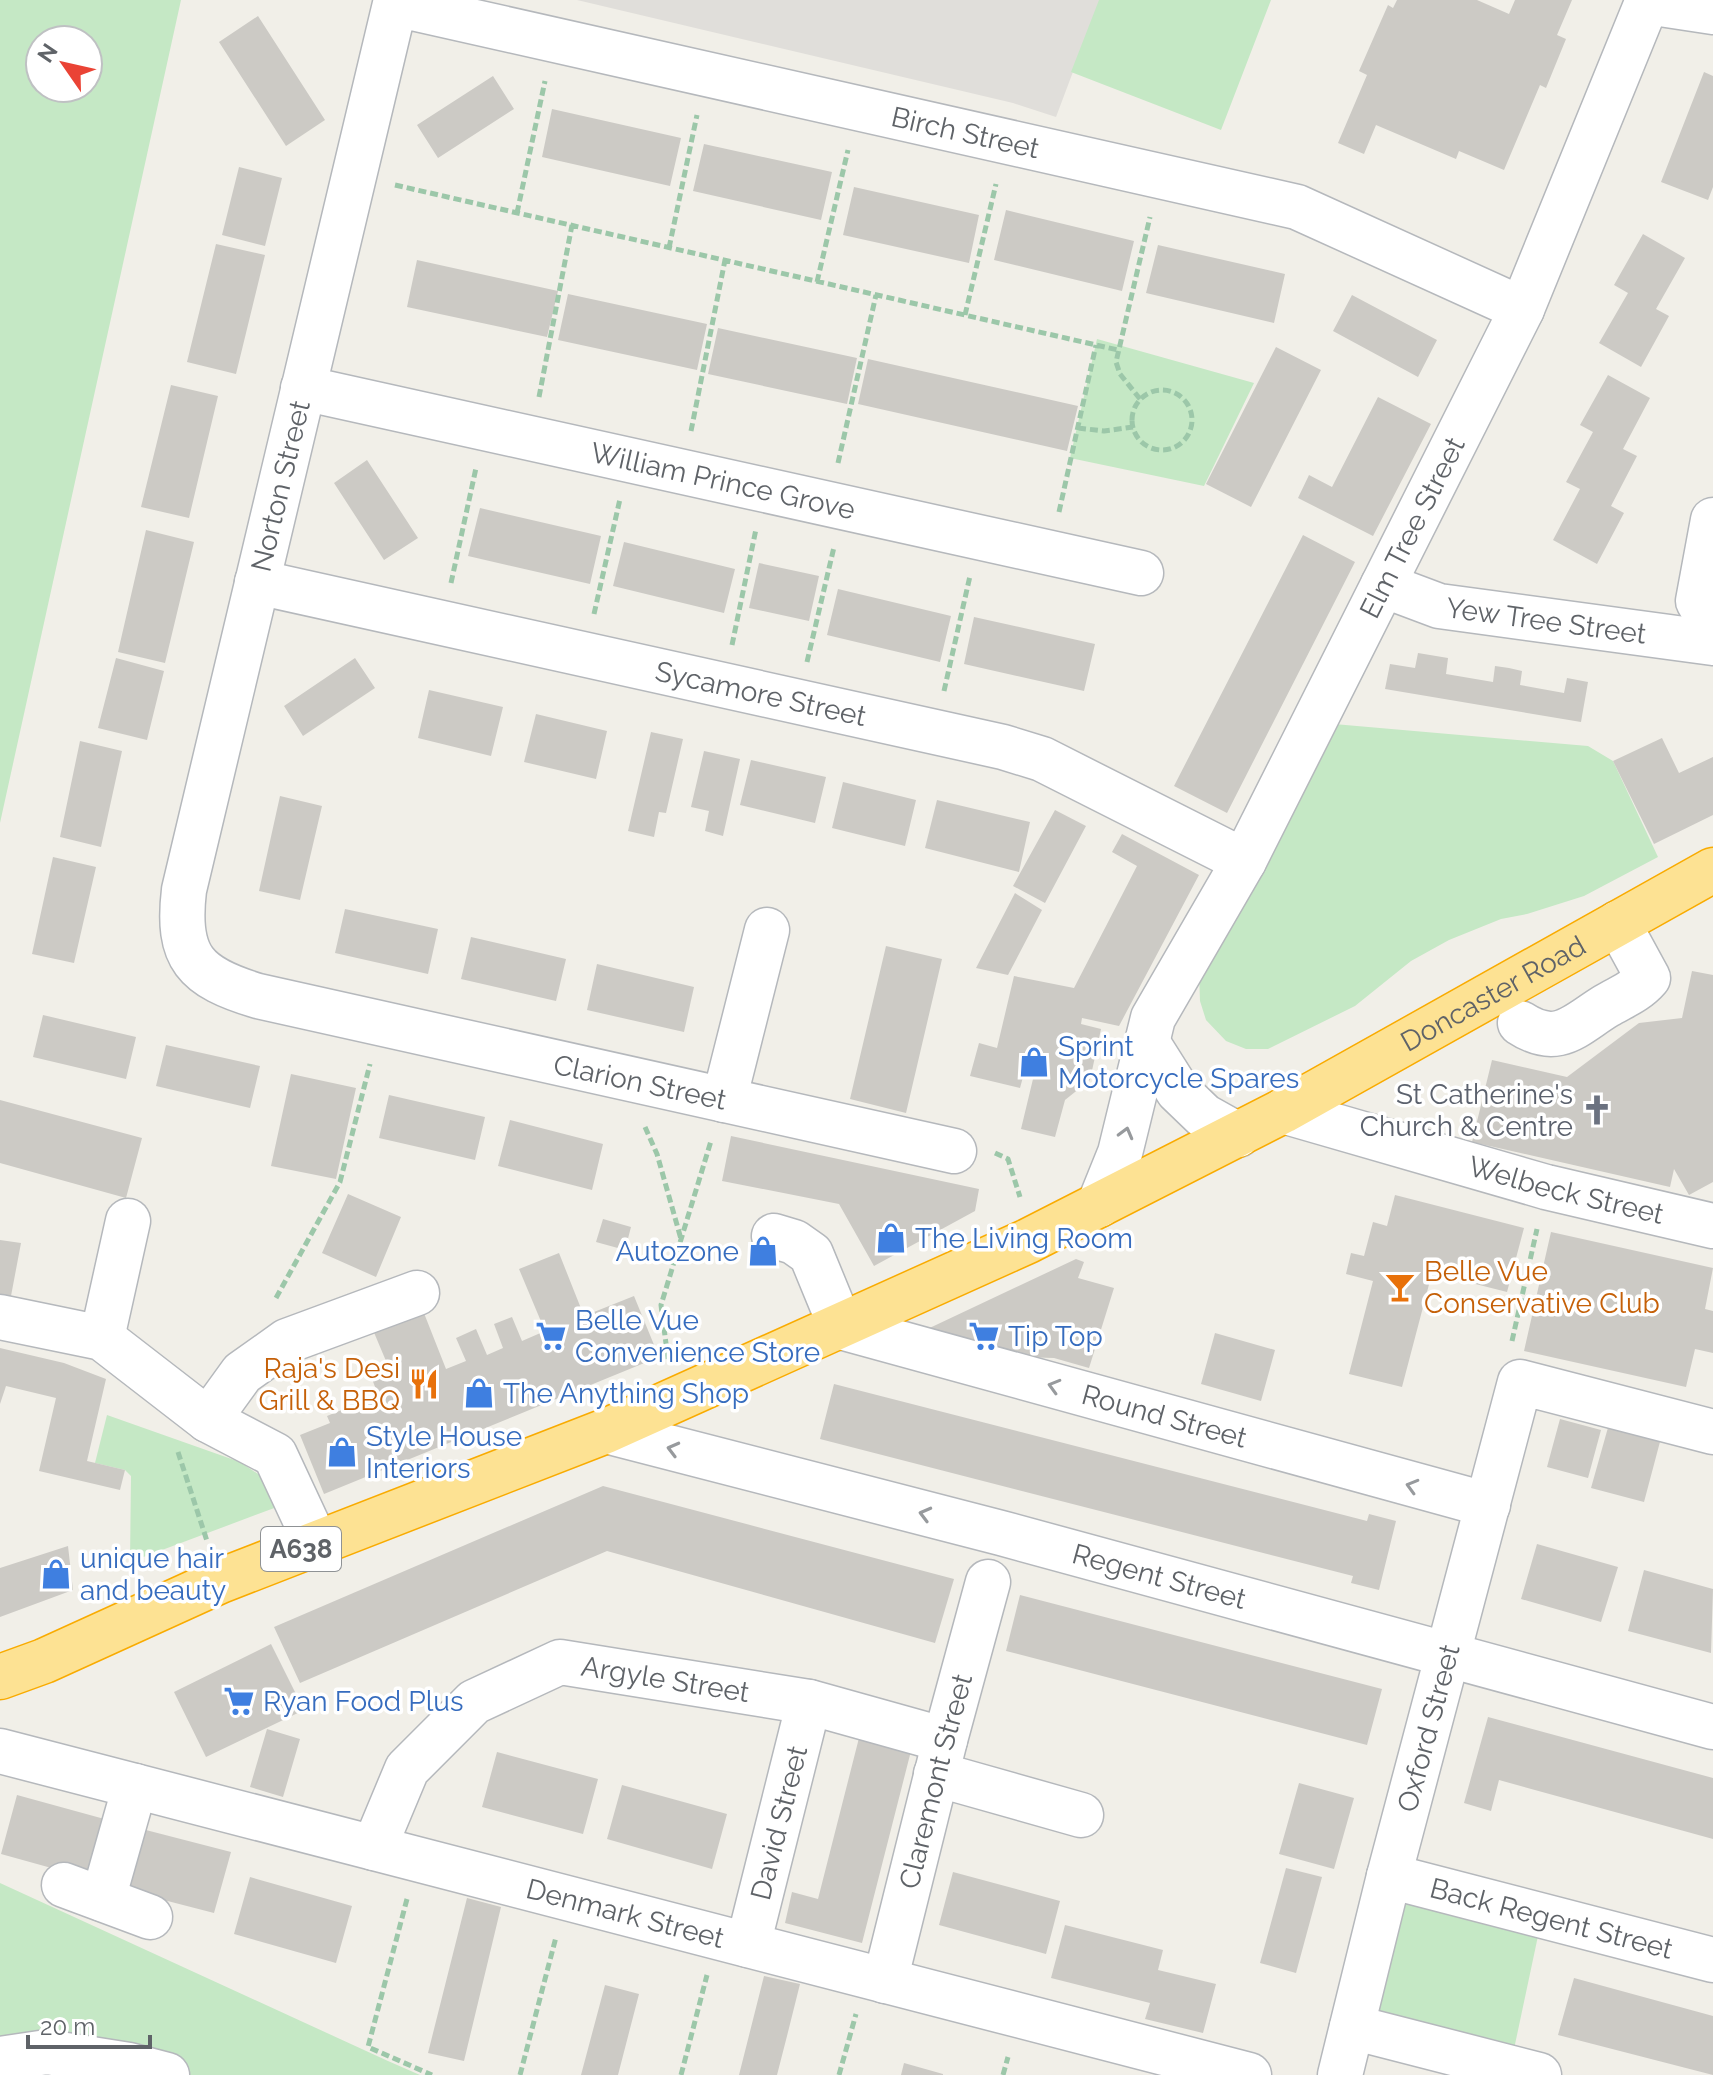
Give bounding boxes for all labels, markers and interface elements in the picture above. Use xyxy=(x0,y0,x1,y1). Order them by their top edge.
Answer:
north arrow xyxy=(24,24,104,104)
text: N xyxy=(32,39,63,67)
street label: Birch Street xyxy=(888,100,1043,166)
street label: Norton Street xyxy=(244,396,317,575)
street label: Elm Tree Street xyxy=(1353,431,1472,624)
street label: William Prince Grove xyxy=(587,436,858,526)
street label: Yew Tree Street xyxy=(1444,591,1649,651)
street label: Sycamore Street xyxy=(652,655,870,733)
street label: Doncaster Road xyxy=(1395,929,1591,1059)
place label: Sprint Motorcycle Spares xyxy=(1058,1030,1299,1095)
shop icon: Sprint Motorcycle Spares xyxy=(1017,1045,1051,1079)
street label: Clarion Street xyxy=(550,1048,730,1117)
place label: St Catherine's Church & Centre xyxy=(1360,1078,1573,1143)
church icon: St Catherine's Church & Centre xyxy=(1580,1093,1614,1127)
one-way arrow xyxy=(1116,1126,1133,1140)
street label: Welbeck Street xyxy=(1465,1149,1667,1231)
shop icon: The Living Room xyxy=(874,1221,908,1255)
place label: The Living Room xyxy=(915,1222,1133,1255)
shop icon: Autozone xyxy=(746,1234,780,1268)
place label: Autozone xyxy=(615,1235,739,1268)
place label: Belle Vue Conservative Club xyxy=(1424,1255,1660,1320)
bar icon: Belle Vue Conservative Club xyxy=(1383,1270,1417,1304)
place label: Belle Vue Convenience Store xyxy=(575,1304,820,1369)
supermarket icon: Belle Vue Convenience Store xyxy=(534,1319,568,1353)
supermarket icon: Tip Top xyxy=(967,1319,1001,1353)
place label: Tip Top xyxy=(1008,1320,1103,1353)
place label: Raja's Desi Grill & BBQ xyxy=(258,1352,400,1417)
restaurant icon: Raja's Desi Grill & BBQ xyxy=(407,1367,441,1401)
shop icon: The Anything Shop xyxy=(462,1376,496,1410)
place label: The Anything Shop xyxy=(503,1377,749,1410)
street label: Round Street xyxy=(1078,1378,1251,1455)
one-way arrow xyxy=(1047,1379,1061,1396)
place label: Style House Interiors xyxy=(366,1420,522,1485)
shop icon: Style House Interiors xyxy=(325,1435,359,1469)
one-way arrow xyxy=(667,1441,681,1458)
one-way arrow xyxy=(1406,1479,1420,1495)
one-way arrow xyxy=(919,1506,933,1523)
road number: A638 xyxy=(261,1527,341,1571)
street label: Regent Street xyxy=(1069,1537,1250,1616)
place label: unique hair and beauty xyxy=(80,1542,226,1607)
shop icon: unique hair and beauty xyxy=(39,1557,73,1591)
street label: Oxford Street xyxy=(1391,1640,1467,1816)
street label: Argyle Street xyxy=(579,1650,752,1709)
street label: Claremont Street xyxy=(893,1670,979,1892)
supermarket icon: Ryan Food Plus xyxy=(222,1684,256,1718)
place label: Ryan Food Plus xyxy=(263,1685,463,1718)
street label: David Street xyxy=(744,1742,815,1904)
street label: Back Regent Street xyxy=(1427,1871,1677,1966)
street label: Denmark Street xyxy=(523,1872,728,1955)
scale bar xyxy=(28,1999,150,2049)
text: 20 m xyxy=(40,2012,95,2041)

